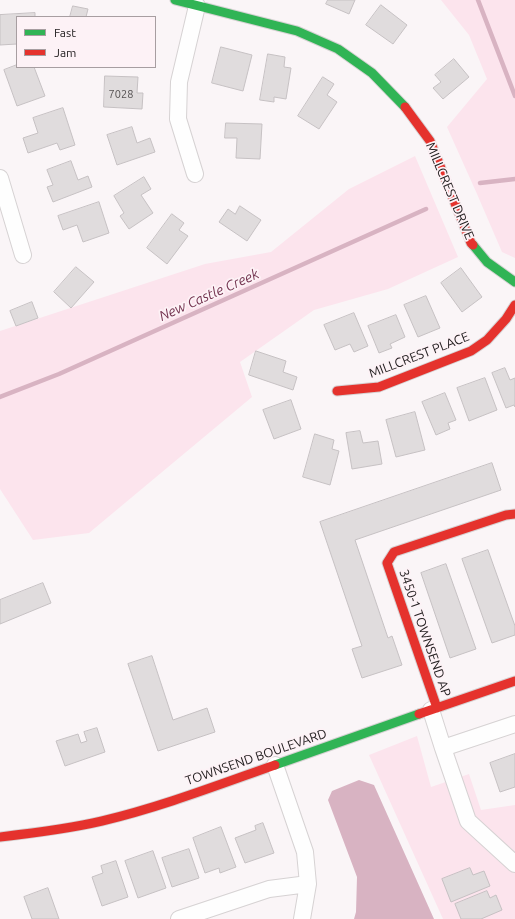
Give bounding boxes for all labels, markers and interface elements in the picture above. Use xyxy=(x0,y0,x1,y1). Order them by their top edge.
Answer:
legend xyxy=(16,16,156,68)
text: Fast xyxy=(54,26,76,39)
text: Jam xyxy=(54,46,76,59)
house number: 7028 xyxy=(109,87,133,101)
street label: MILLCREST DRIVE xyxy=(423,140,477,242)
water label: New Castle Creek xyxy=(156,265,262,325)
street label: MILLCREST PLACE xyxy=(367,329,471,381)
street label: 3450-1 TOWNSEND AP xyxy=(396,567,454,699)
street label: TOWNSEND BOULEVARD xyxy=(183,725,329,789)

